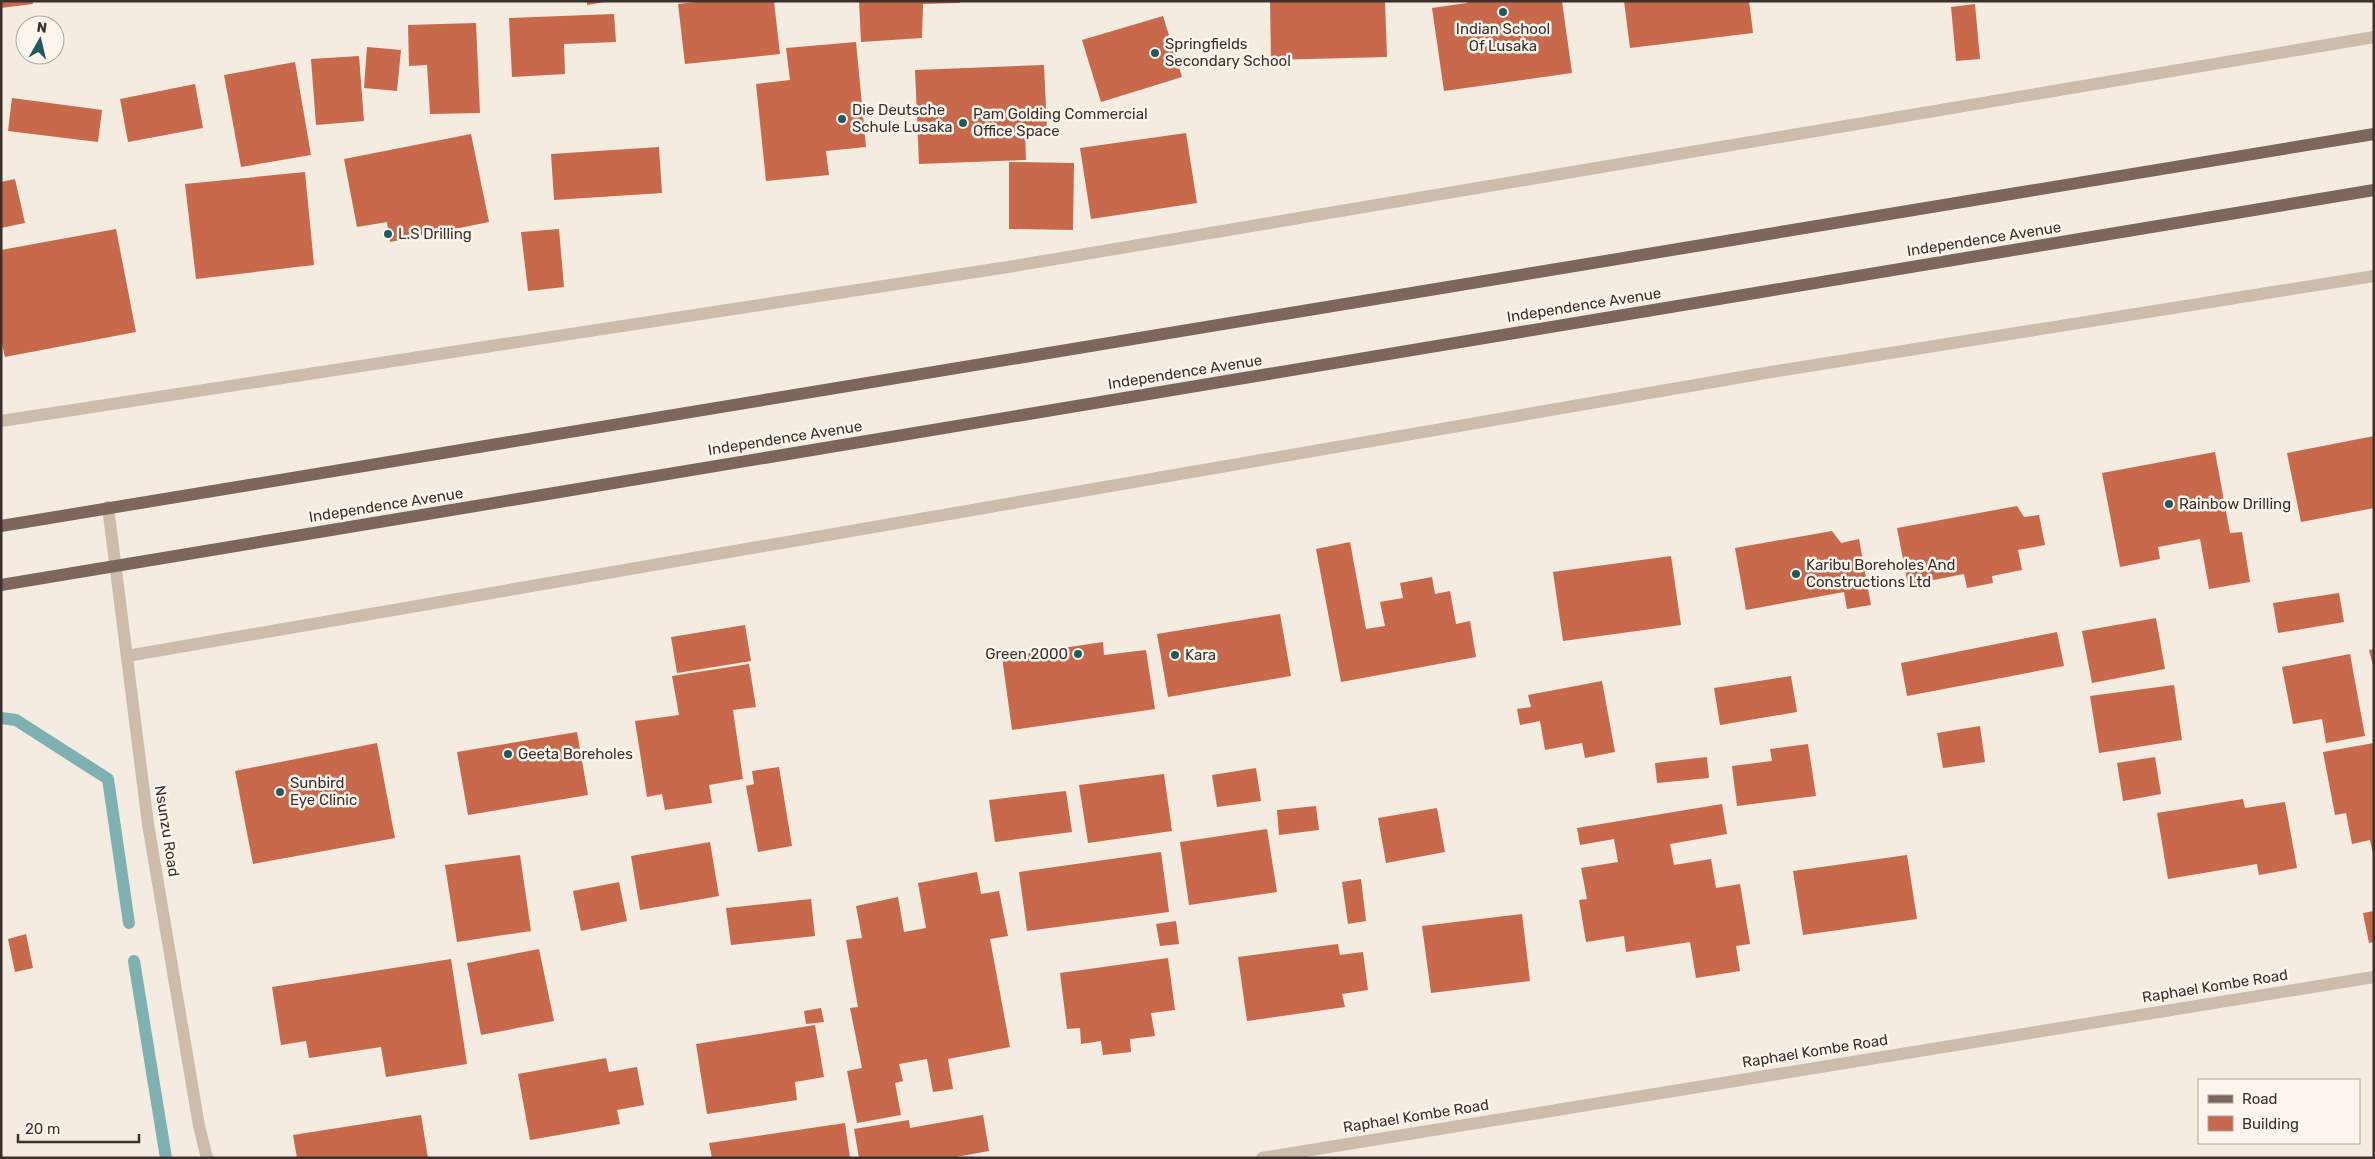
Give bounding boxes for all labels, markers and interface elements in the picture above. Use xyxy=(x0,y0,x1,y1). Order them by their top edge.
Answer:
marker: Indian School Of Lusaka xyxy=(1497,6,1509,18)
north arrow xyxy=(15,15,65,65)
text: N xyxy=(36,19,48,37)
place label: Indian School Of Lusaka xyxy=(1456,20,1550,55)
place label: Springfields Secondary School xyxy=(1165,35,1291,70)
marker: Springfields Secondary School xyxy=(1149,47,1161,59)
place label: Die Deutsche Schule Lusaka xyxy=(852,101,953,136)
place label: Pam Golding Commercial Office Space xyxy=(973,105,1148,140)
marker: Die Deutsche Schule Lusaka xyxy=(836,113,848,125)
marker: Pam Golding Commercial Office Space xyxy=(957,117,969,129)
street label: Independence Avenue xyxy=(1906,218,2062,260)
place label: L.S Drilling xyxy=(398,225,472,243)
marker: L.S Drilling xyxy=(382,228,394,240)
street label: Independence Avenue xyxy=(1506,284,1662,326)
street label: Independence Avenue xyxy=(1107,351,1263,393)
street label: Independence Avenue xyxy=(707,417,863,459)
street label: Independence Avenue xyxy=(308,484,464,526)
place label: Rainbow Drilling xyxy=(2179,495,2291,513)
marker: Rainbow Drilling xyxy=(2163,498,2175,510)
place label: Karibu Boreholes And Constructions Ltd xyxy=(1806,556,1956,591)
marker: Karibu Boreholes And Constructions Ltd xyxy=(1790,568,1802,580)
place label: Green 2000 xyxy=(985,645,1068,663)
place label: Kara xyxy=(1185,646,1216,664)
marker: Green 2000 xyxy=(1072,648,1084,660)
marker: Kara xyxy=(1169,649,1181,661)
place label: Geeta Boreholes xyxy=(518,745,633,763)
marker: Geeta Boreholes xyxy=(502,748,514,760)
place label: Sunbird Eye Clinic xyxy=(290,774,357,809)
street label: Nsunzu Road xyxy=(151,784,183,878)
marker: Sunbird Eye Clinic xyxy=(274,786,286,798)
street label: Raphael Kombe Road xyxy=(2141,966,2289,1006)
street label: Raphael Kombe Road xyxy=(1741,1031,1889,1071)
legend xyxy=(2198,1079,2360,1144)
text: Road xyxy=(2242,1090,2278,1108)
street label: Raphael Kombe Road xyxy=(1342,1096,1490,1136)
scale bar xyxy=(18,1112,139,1144)
text: Building xyxy=(2242,1115,2299,1133)
text: 20 m xyxy=(25,1120,60,1138)

